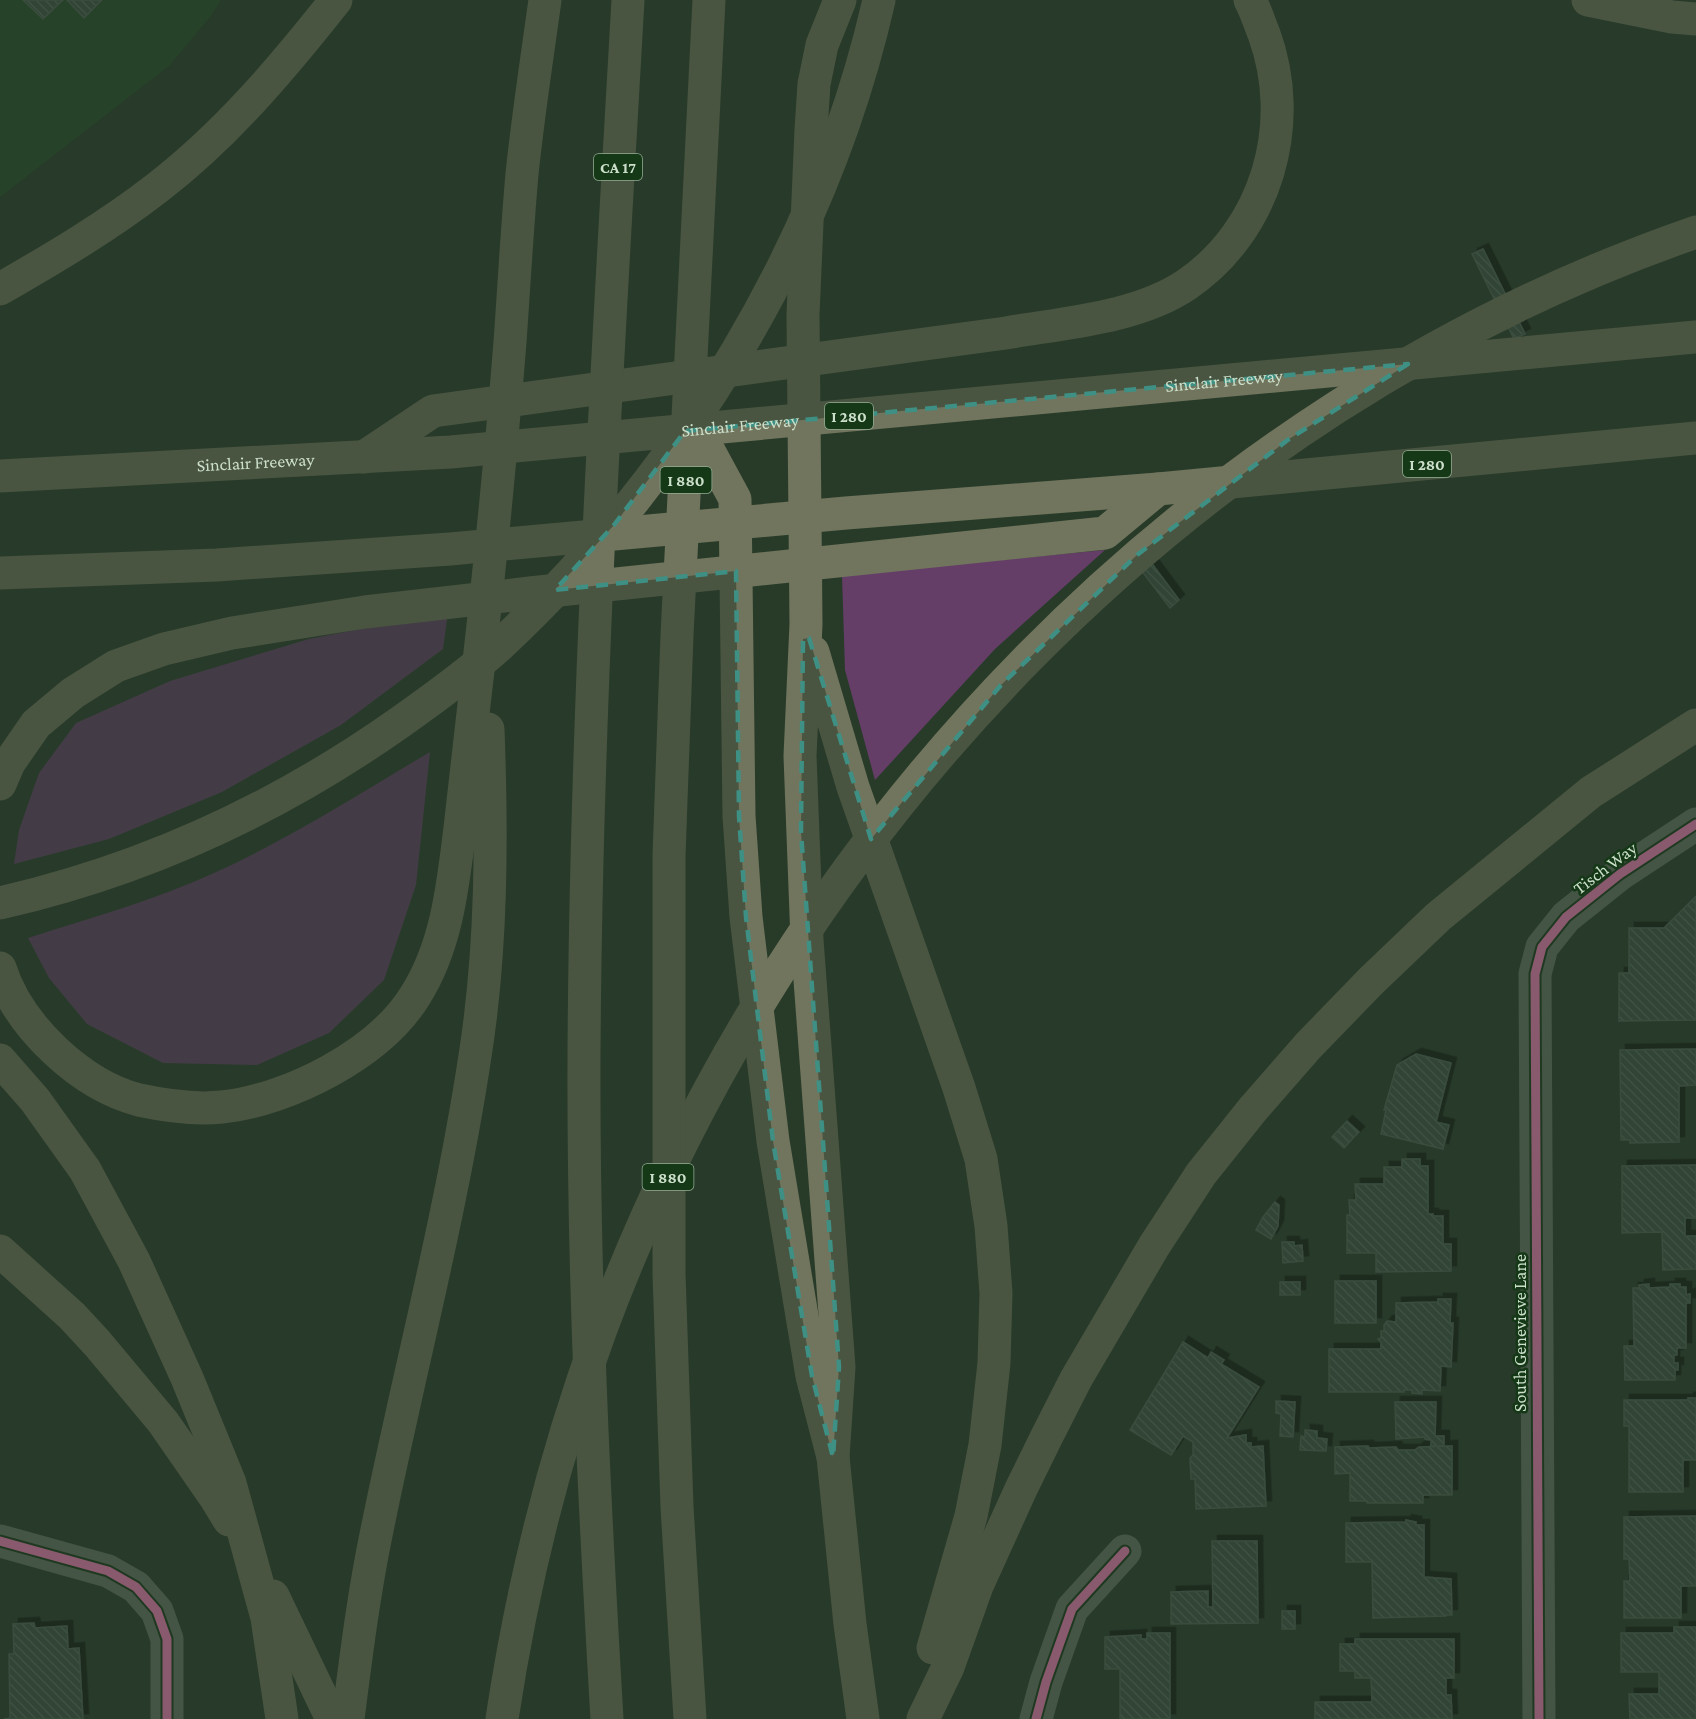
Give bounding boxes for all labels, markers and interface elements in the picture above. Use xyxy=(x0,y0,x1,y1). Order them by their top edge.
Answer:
road number: CA 17 xyxy=(594,154,642,180)
street label: Sinclair Freeway xyxy=(1164,365,1284,396)
road number: I 280 xyxy=(825,403,873,429)
street label: Sinclair Freeway xyxy=(680,410,801,441)
street label: Sinclair Freeway xyxy=(196,449,316,476)
road number: I 280 xyxy=(1403,451,1451,477)
road number: I 880 xyxy=(660,467,712,493)
street label: Tisch Way xyxy=(1569,837,1641,898)
road number: I 880 xyxy=(642,1164,694,1190)
street label: South Genevieve Lane xyxy=(1510,1254,1530,1412)

